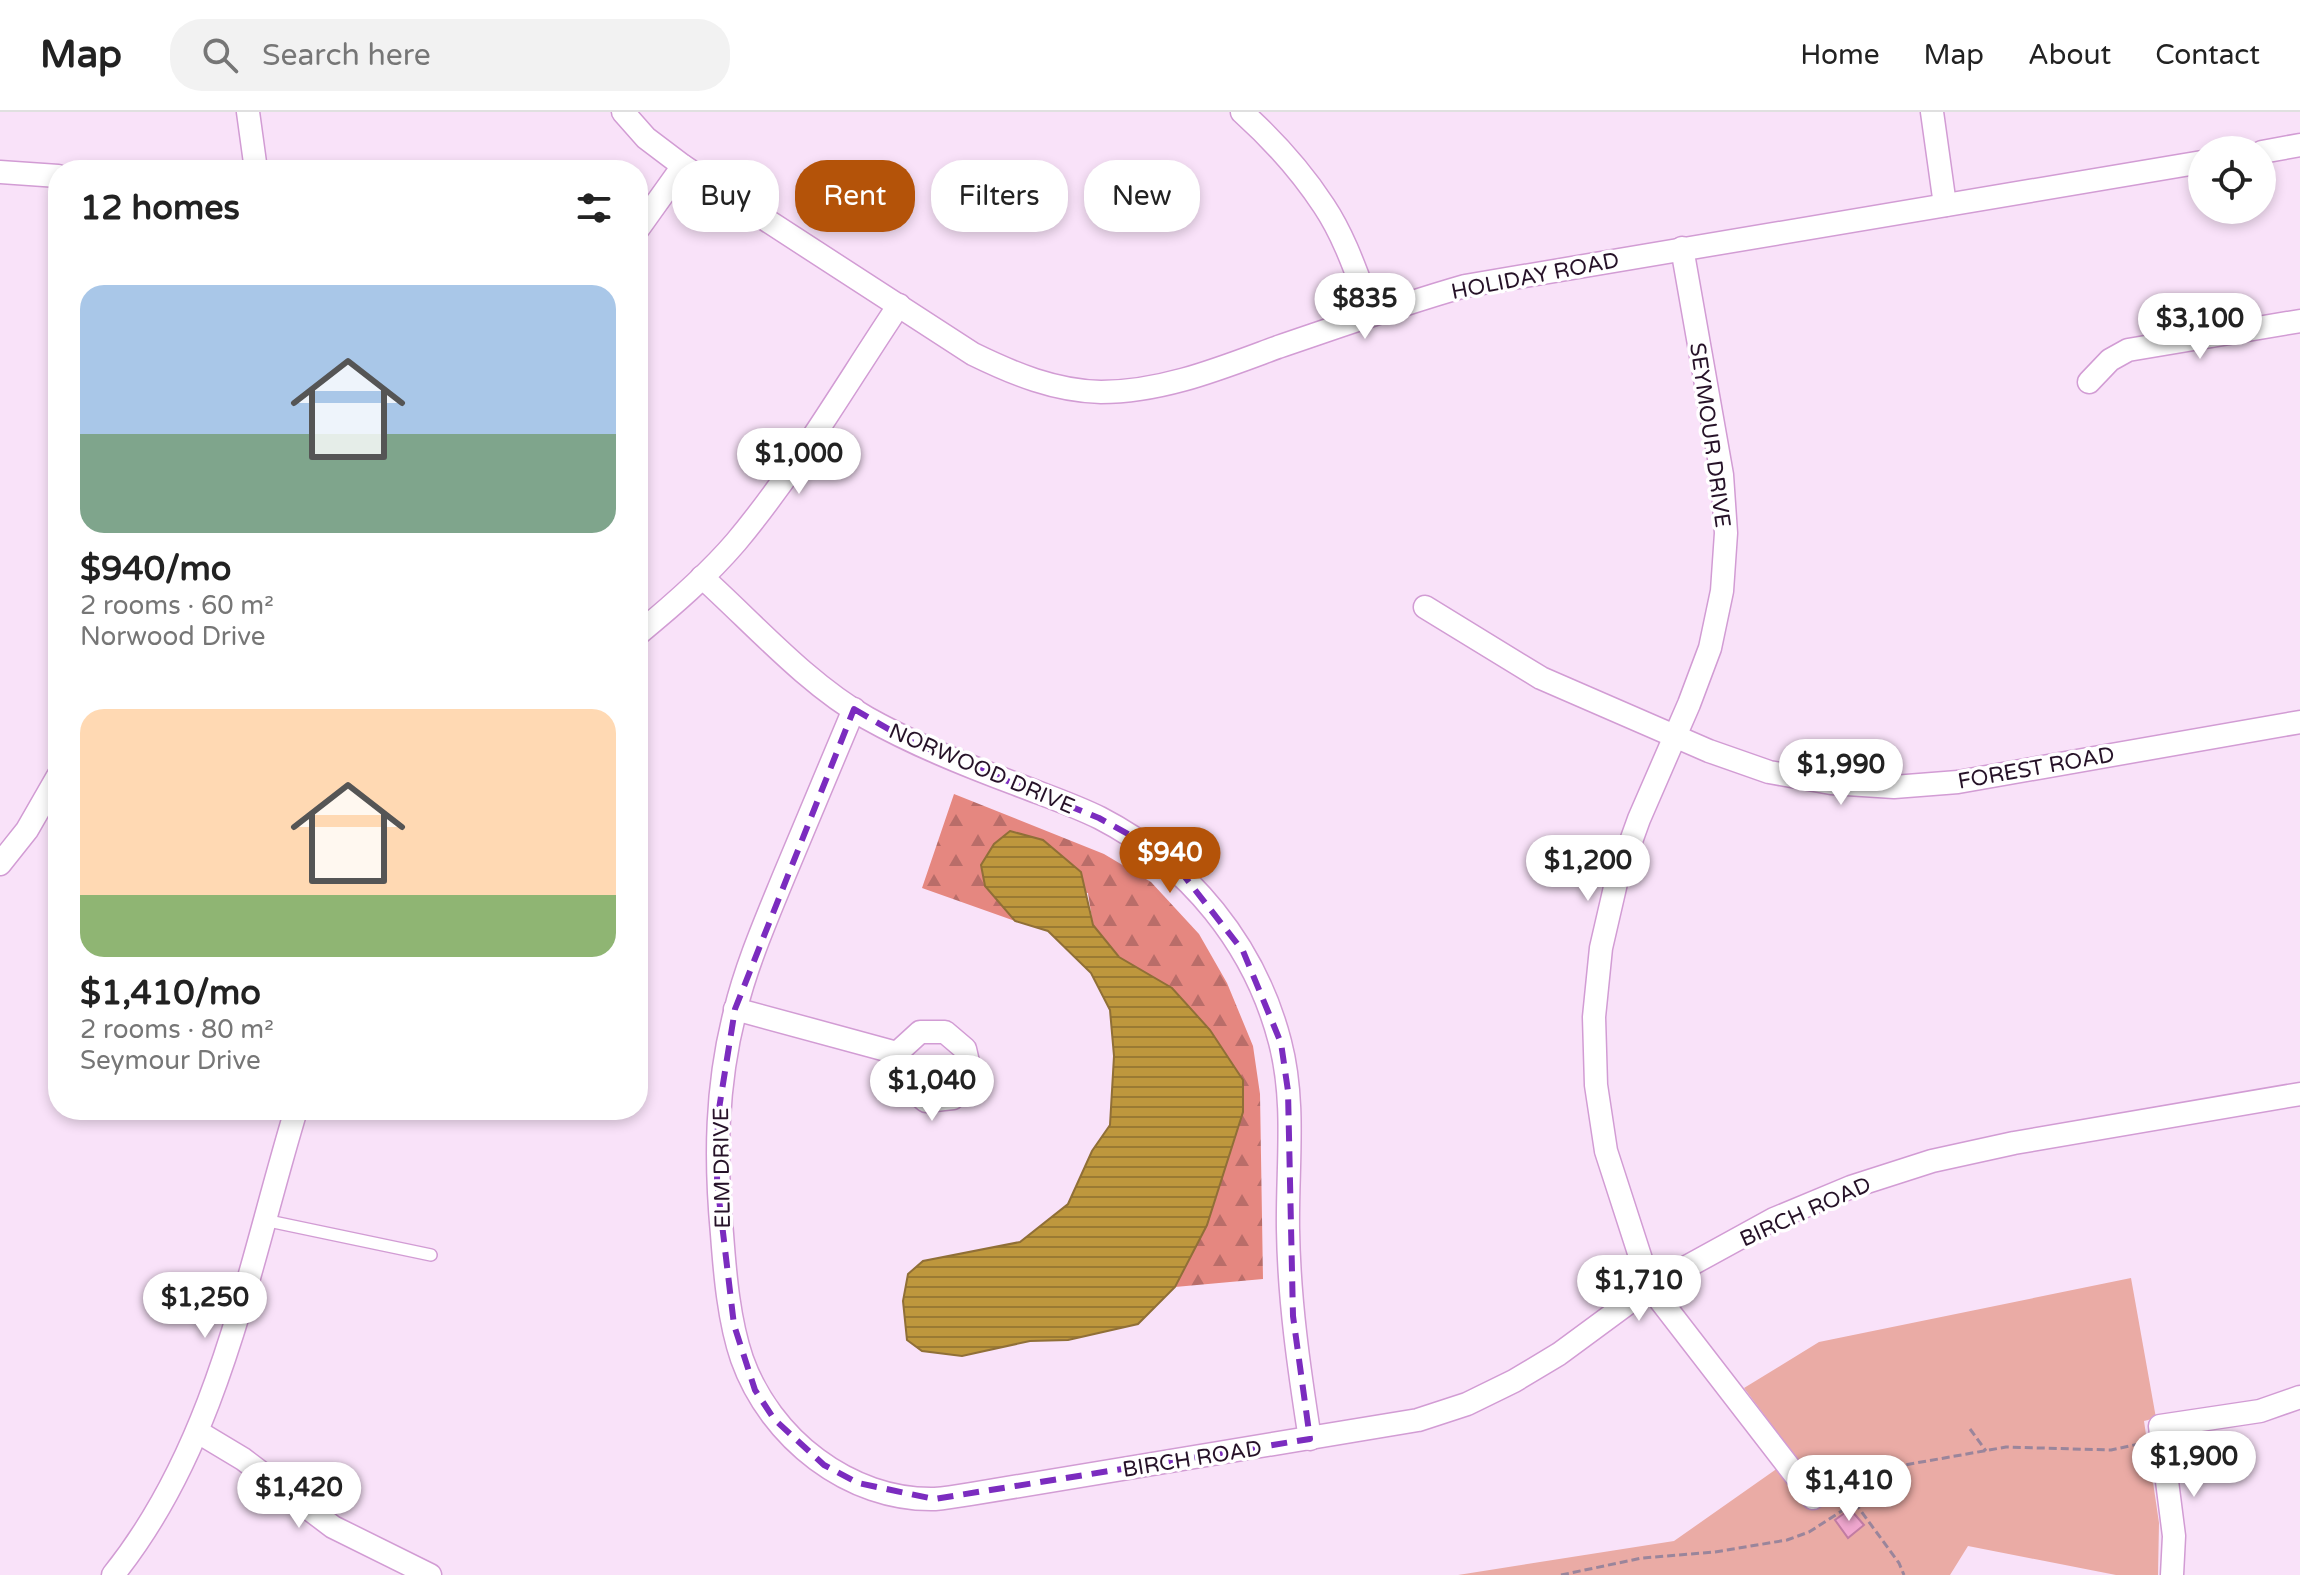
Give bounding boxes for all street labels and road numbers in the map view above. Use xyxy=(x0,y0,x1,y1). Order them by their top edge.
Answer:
street label: HOLIDAY ROAD xyxy=(1449,247,1621,305)
street label: SEYMOUR DRIVE xyxy=(1684,341,1736,529)
street label: NORWOOD DRIVE xyxy=(885,718,1078,820)
street label: FOREST ROAD xyxy=(1956,741,2116,795)
street label: ELM DRIVE xyxy=(708,1107,736,1229)
street label: BIRCH ROAD xyxy=(1736,1171,1875,1252)
street label: BIRCH ROAD xyxy=(1121,1435,1264,1483)

